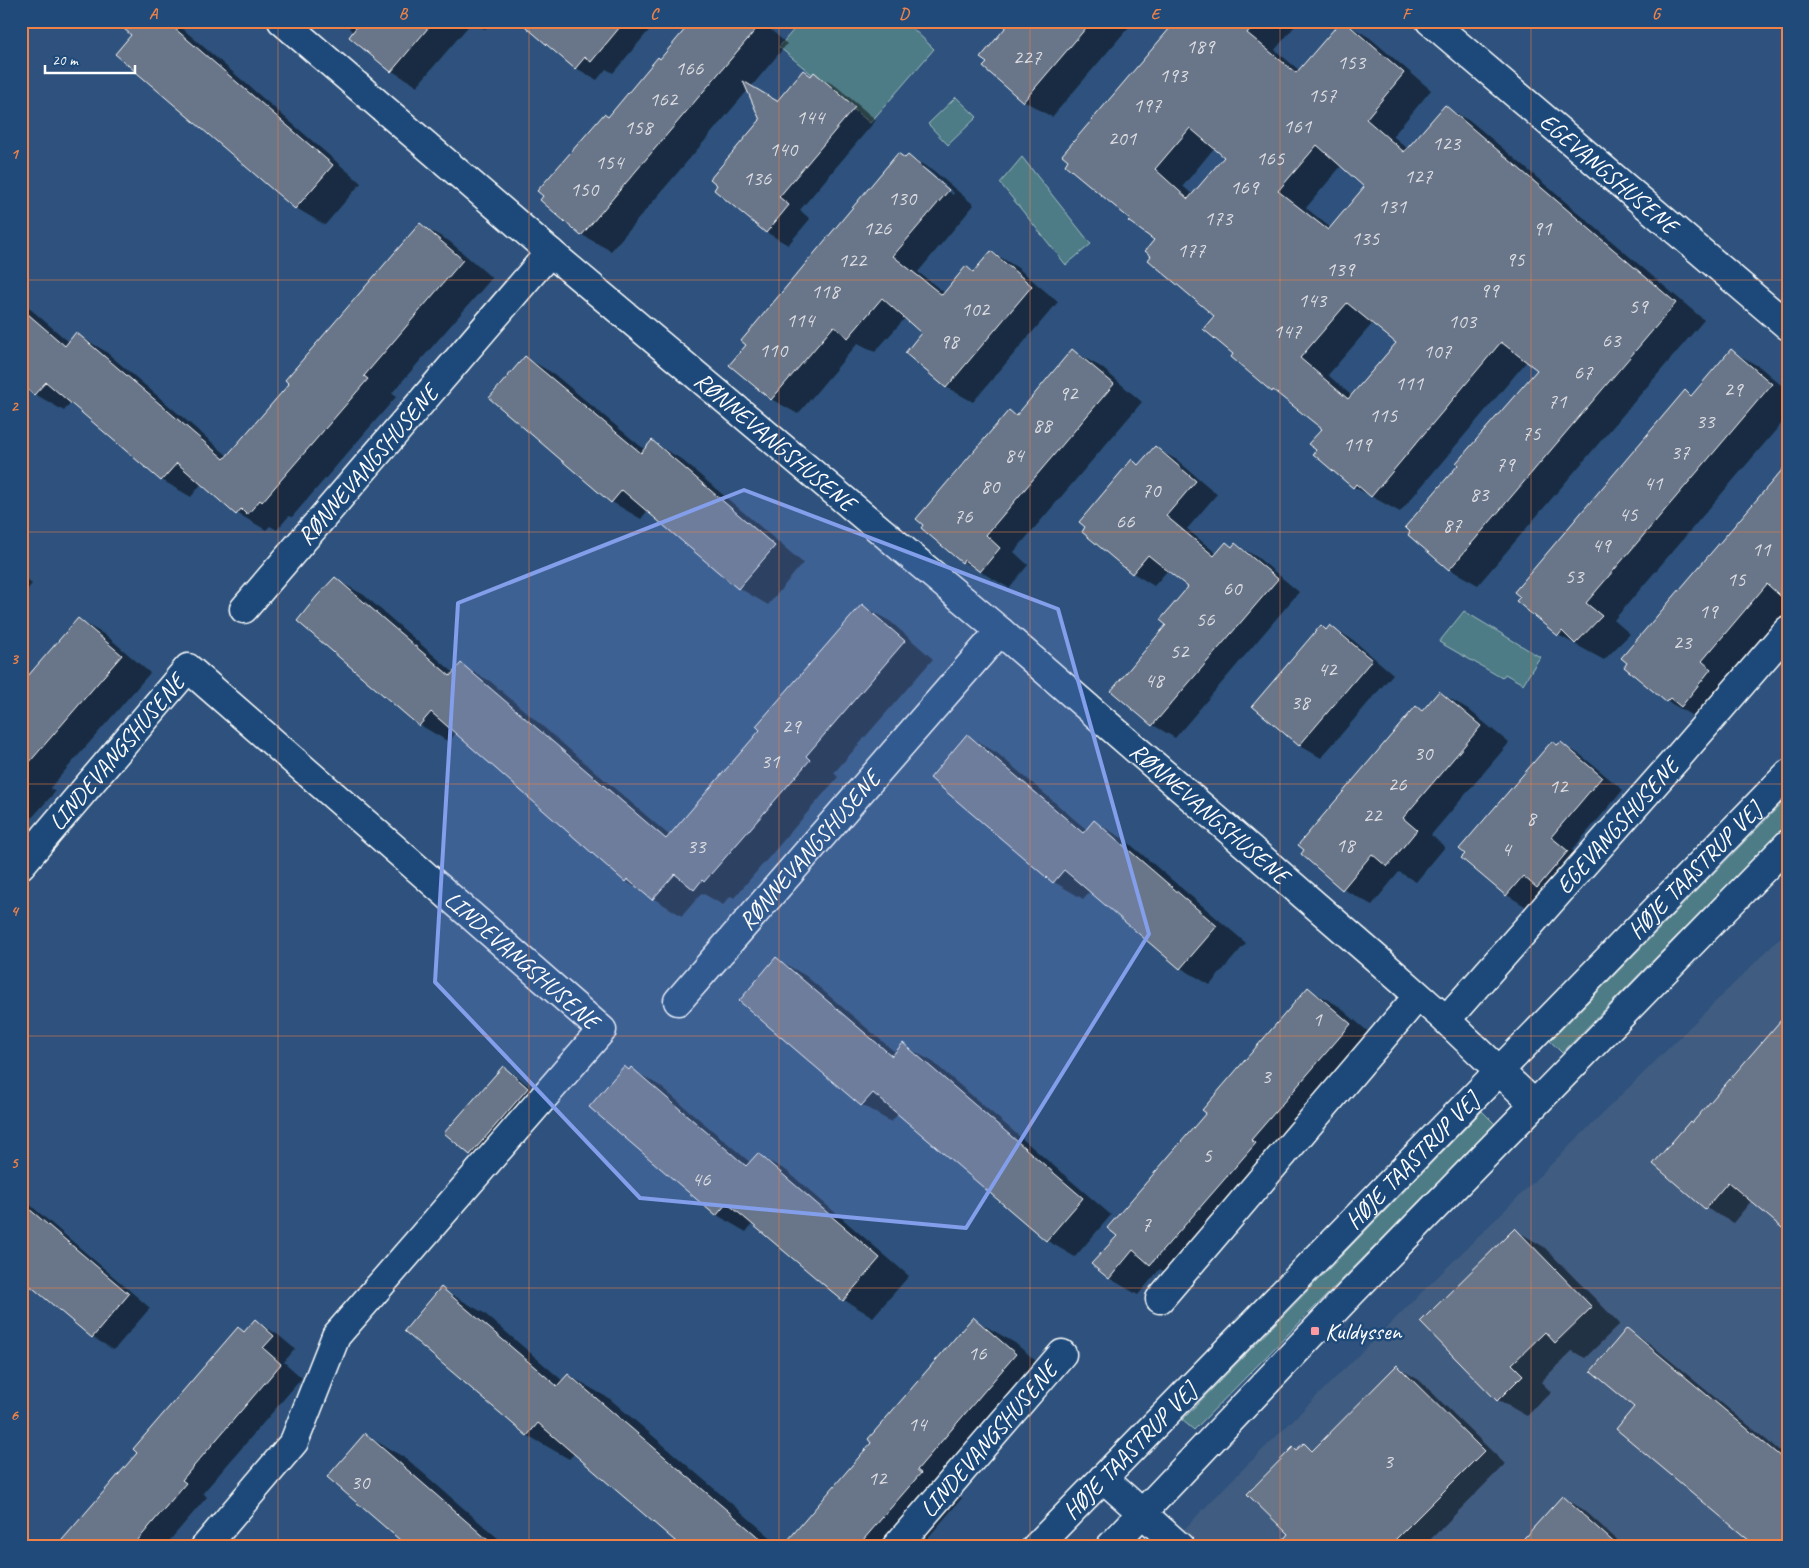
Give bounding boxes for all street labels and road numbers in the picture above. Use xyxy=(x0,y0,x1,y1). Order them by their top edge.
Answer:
street label: EGEVANGSHUSENE xyxy=(1534,106,1686,242)
street label: RØNNEVANGSHUSENE xyxy=(688,365,864,520)
street label: RØNNEVANGSHUSENE xyxy=(291,376,446,551)
street label: LINDEVANGSHUSENE xyxy=(42,666,193,837)
street label: RØNNEVANGSHUSENE xyxy=(1124,736,1298,893)
street label: EGEVANGSHUSENE xyxy=(1549,749,1687,900)
street label: RØNNEVANGSHUSENE xyxy=(732,762,889,936)
street label: HØJE TAASTRUP VEJ xyxy=(1621,793,1770,945)
street label: LINDEVANGSHUSENE xyxy=(438,884,608,1038)
street label: HØJE TAASTRUP VEJ xyxy=(1339,1083,1488,1235)
street label: LINDEVANGSHUSENE xyxy=(913,1353,1066,1523)
street label: HØJE TAASTRUP VEJ xyxy=(1056,1374,1205,1526)

